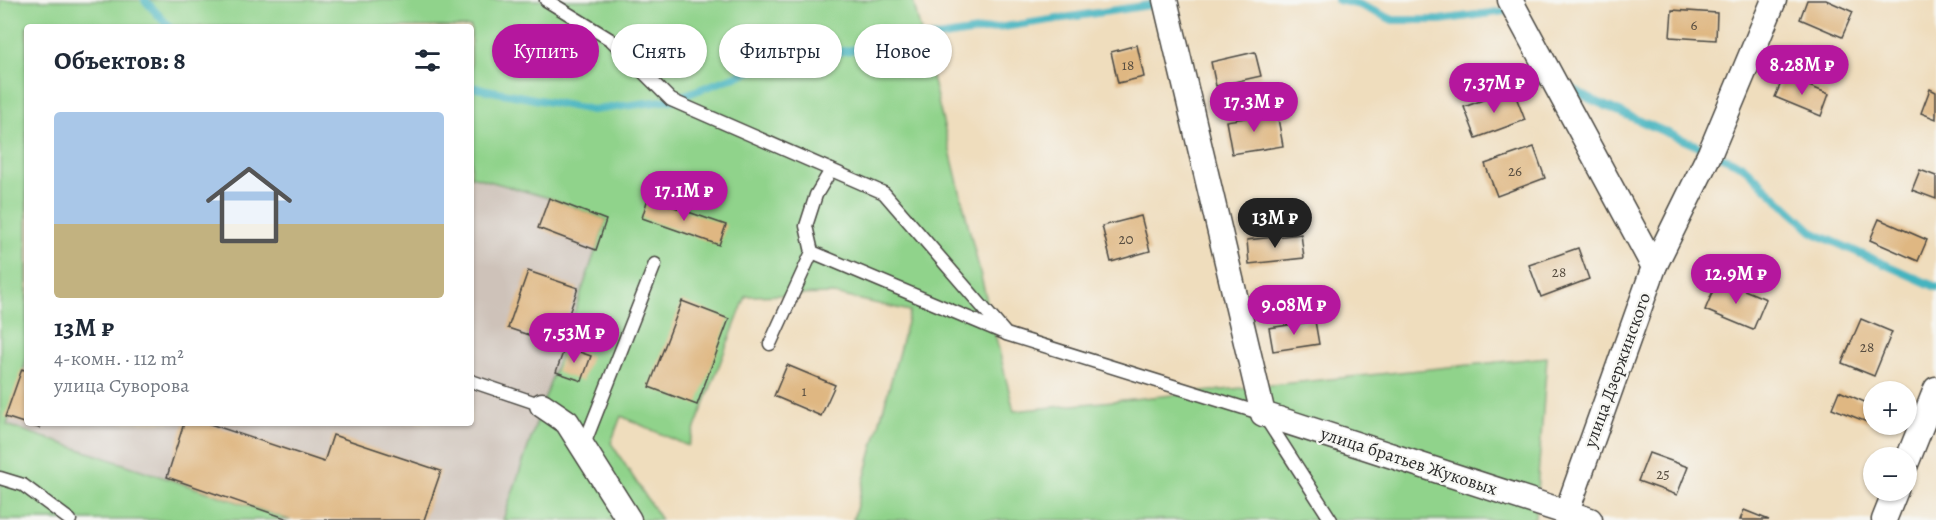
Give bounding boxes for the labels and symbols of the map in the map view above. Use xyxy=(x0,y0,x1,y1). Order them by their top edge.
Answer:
house number: 6 xyxy=(1691,15,1698,35)
pin: 8.28M ₽ xyxy=(1747,45,1857,96)
house number: 18 xyxy=(1122,55,1134,75)
pin: 7.37M ₽ xyxy=(1439,63,1549,114)
pin: 17.3M ₽ xyxy=(1199,82,1309,133)
house number: 26 xyxy=(1508,161,1522,181)
pin: 17.1M ₽ xyxy=(629,171,739,222)
pin: 13M ₽ xyxy=(1233,198,1317,249)
house number: 20 xyxy=(1118,229,1134,249)
pin: 12.9M ₽ xyxy=(1681,254,1791,305)
house number: 28 xyxy=(1552,262,1566,282)
pin: 9.08M ₽ xyxy=(1239,285,1349,336)
street label: улица Дзержинского xyxy=(1577,289,1656,452)
pin: 7.53M ₽ xyxy=(519,313,629,364)
house number: 28 xyxy=(1860,337,1874,357)
house number: 1 xyxy=(801,381,807,401)
street label: улица братьев Жуковых xyxy=(1317,421,1501,501)
house number: 25 xyxy=(1656,464,1670,484)

